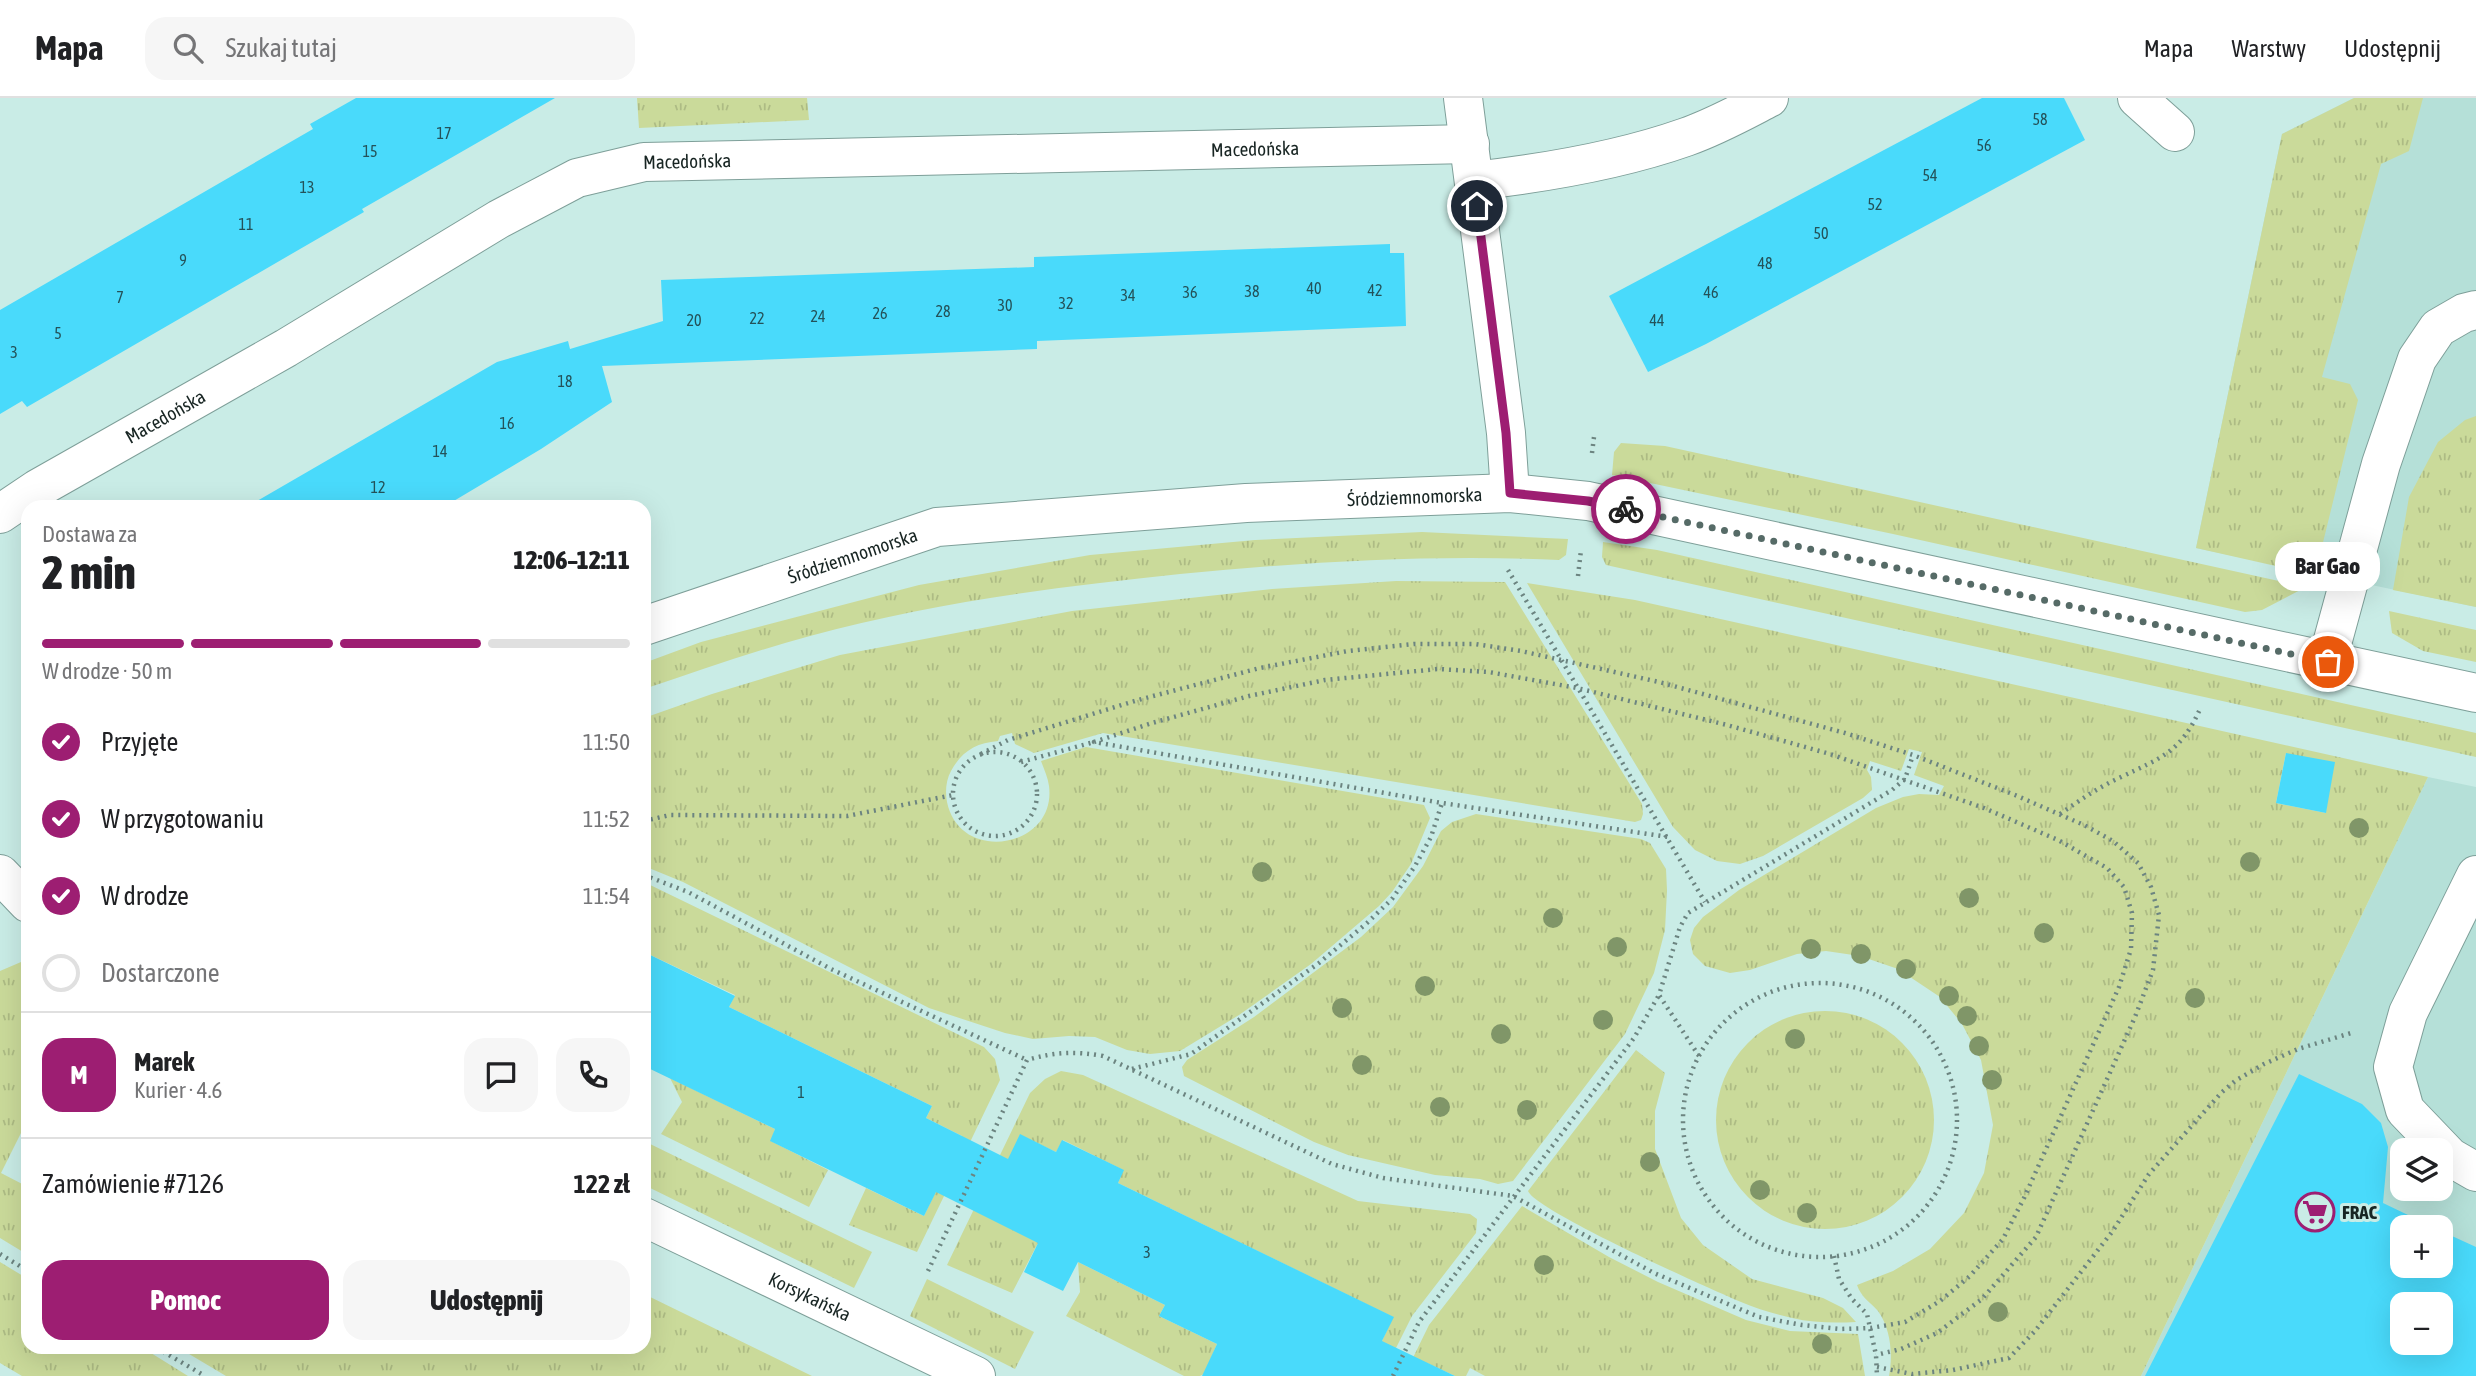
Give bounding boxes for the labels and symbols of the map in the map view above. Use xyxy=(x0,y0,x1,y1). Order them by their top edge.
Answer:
house number: 58 xyxy=(2032,110,2048,128)
house number: 17 xyxy=(436,124,452,142)
house number: 56 xyxy=(1976,136,1992,154)
street label: Macedońska xyxy=(1211,137,1299,161)
house number: 15 xyxy=(362,142,378,160)
street label: Macedońska xyxy=(643,149,732,173)
house number: 54 xyxy=(1922,166,1938,184)
pin xyxy=(1447,176,1507,236)
house number: 13 xyxy=(299,178,315,196)
house number: 52 xyxy=(1867,195,1883,213)
house number: 11 xyxy=(238,215,254,233)
house number: 50 xyxy=(1813,224,1829,242)
house number: 9 xyxy=(179,251,187,269)
house number: 48 xyxy=(1757,254,1773,272)
house number: 40 xyxy=(1306,279,1322,297)
house number: 42 xyxy=(1367,281,1383,299)
house number: 38 xyxy=(1244,282,1260,300)
house number: 36 xyxy=(1182,283,1198,301)
house number: 46 xyxy=(1703,283,1719,301)
house number: 34 xyxy=(1120,286,1136,304)
house number: 7 xyxy=(116,288,124,306)
house number: 32 xyxy=(1058,294,1074,312)
house number: 30 xyxy=(997,296,1013,314)
house number: 28 xyxy=(935,302,951,320)
house number: 26 xyxy=(872,304,888,322)
house number: 24 xyxy=(810,307,826,325)
house number: 22 xyxy=(749,309,765,327)
house number: 20 xyxy=(686,311,702,329)
house number: 44 xyxy=(1649,311,1665,329)
house number: 5 xyxy=(54,324,62,342)
house number: 3 xyxy=(10,343,18,361)
house number: 18 xyxy=(557,372,573,390)
street label: Macedońska xyxy=(121,385,209,448)
house number: 16 xyxy=(499,414,515,432)
house number: 14 xyxy=(432,442,448,460)
courier xyxy=(1591,474,1661,544)
house number: 12 xyxy=(370,478,386,496)
street label: Śródziemnomorska xyxy=(1347,483,1483,510)
street label: Śródziemnomorska xyxy=(785,523,920,588)
callout: Bar Gao xyxy=(2276,543,2380,592)
pin xyxy=(2298,632,2358,692)
house number: 1 xyxy=(797,1083,805,1101)
supermarket icon: FRAC xyxy=(2294,1191,2336,1233)
place label: FRAC xyxy=(2342,1201,2377,1223)
house number: 3 xyxy=(1143,1243,1151,1261)
street label: Korsykańska xyxy=(765,1267,855,1325)

